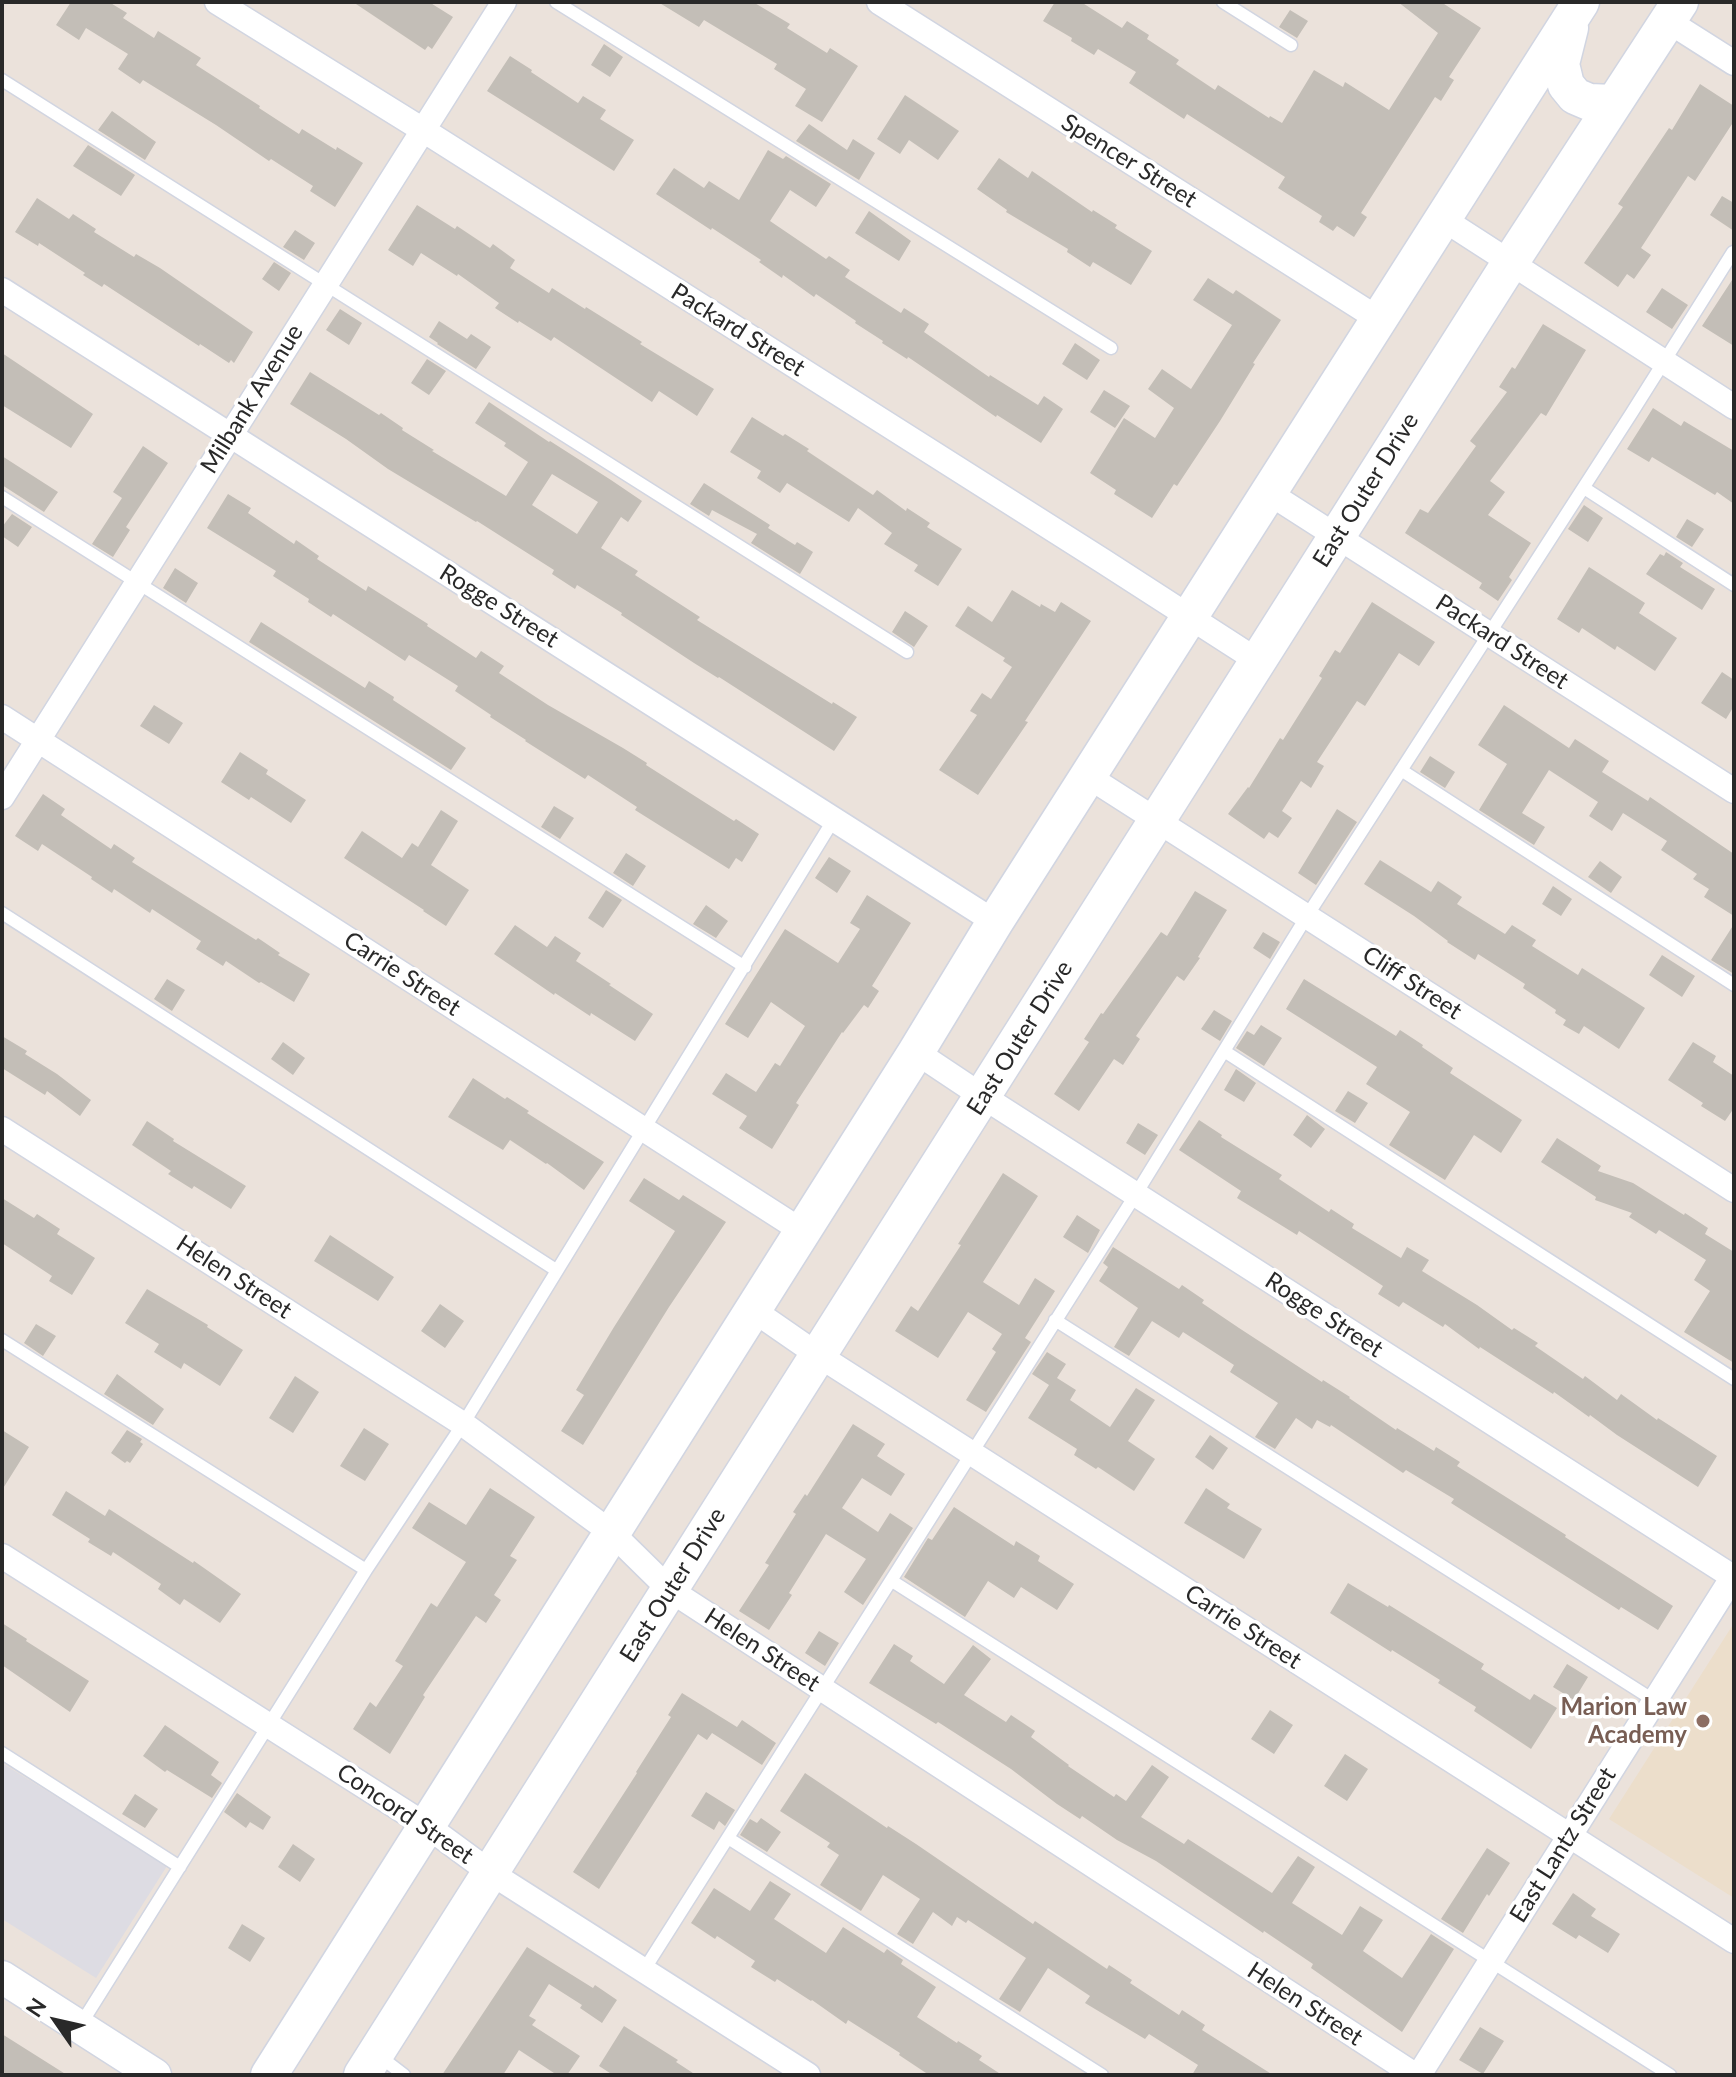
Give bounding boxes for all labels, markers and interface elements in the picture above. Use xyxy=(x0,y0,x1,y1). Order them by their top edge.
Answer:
street label: Spencer Street xyxy=(1056,108,1202,214)
street label: Packard Street xyxy=(666,277,810,383)
street label: Milbank Avenue xyxy=(195,319,309,479)
street label: East Outer Drive xyxy=(1307,408,1425,572)
street label: Rogge Street xyxy=(434,558,564,654)
street label: Packard Street xyxy=(1430,588,1574,696)
street label: Carrie Street xyxy=(338,926,466,1022)
street label: Cliff Street xyxy=(1357,940,1467,1026)
street label: East Outer Drive xyxy=(961,956,1079,1120)
street label: Helen Street xyxy=(171,1229,297,1325)
street label: Rogge Street xyxy=(1260,1266,1388,1364)
street label: East Outer Drive xyxy=(614,1503,732,1667)
street label: Carrie Street xyxy=(1179,1579,1307,1675)
street label: Helen Street xyxy=(699,1602,825,1698)
place label: Marion Law Academy xyxy=(1560,1693,1687,1749)
marker: Marion Law Academy xyxy=(1694,1712,1712,1730)
street label: Concord Street xyxy=(331,1758,479,1870)
street label: East Lantz Street xyxy=(1504,1762,1622,1928)
street label: Helen Street xyxy=(1242,1956,1368,2052)
north arrow xyxy=(16,1981,96,2061)
text: N xyxy=(20,1993,52,2022)

